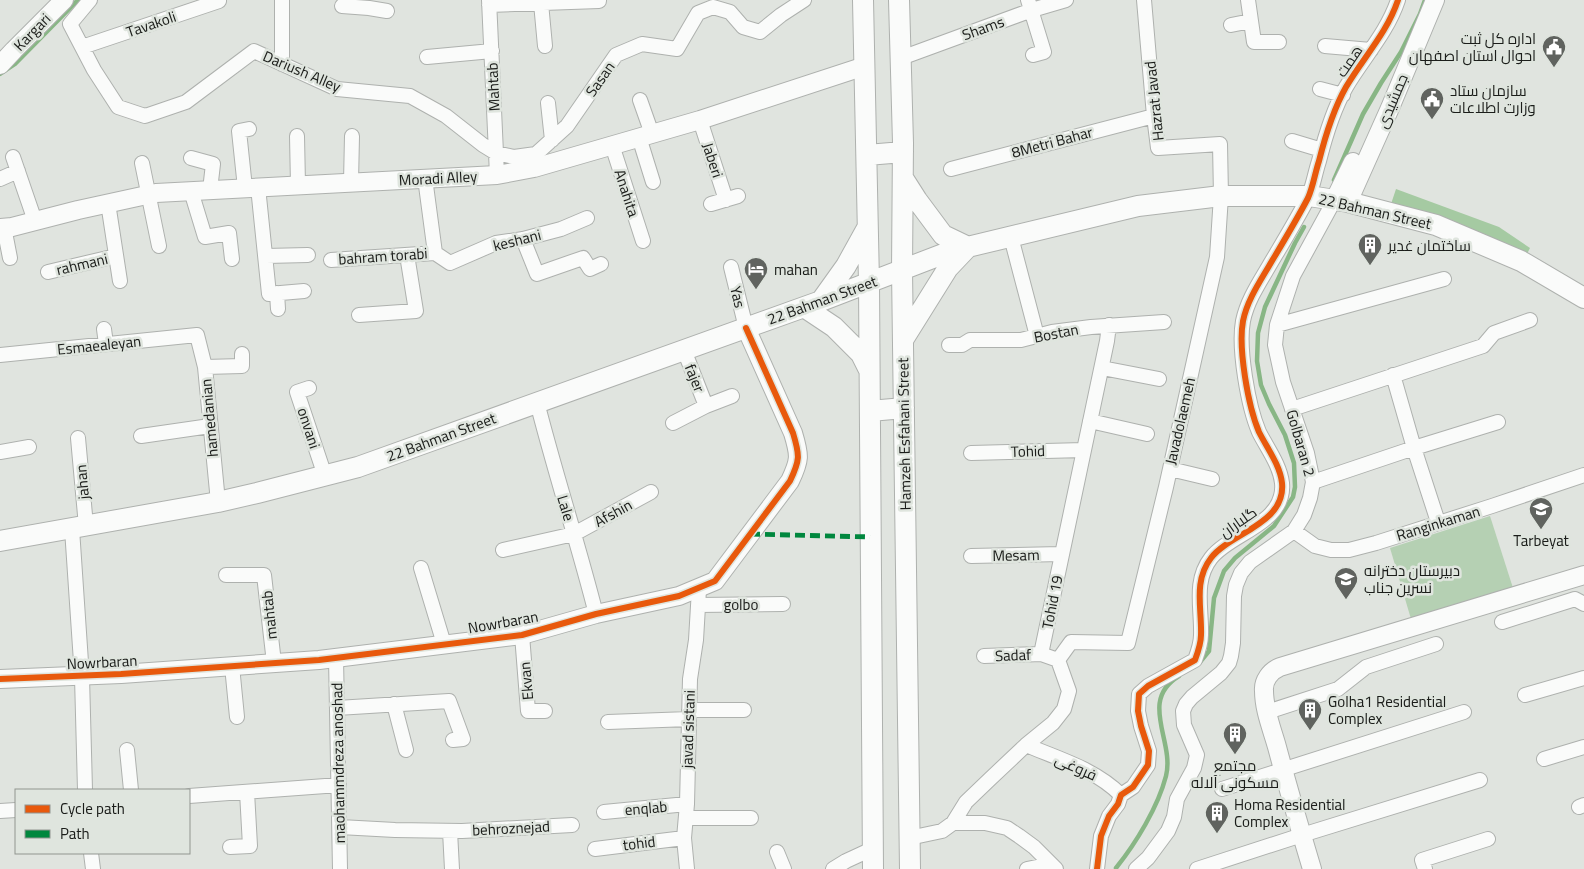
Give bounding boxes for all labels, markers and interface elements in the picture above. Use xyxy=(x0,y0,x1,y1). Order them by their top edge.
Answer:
street label: Tavakoli xyxy=(122,2,180,46)
street label: Kargari xyxy=(6,6,58,58)
street label: Shams xyxy=(958,7,1008,49)
place label: اداره کل ثبت احوال استان اصفهان xyxy=(1409,24,1536,70)
public building icon: اداره کل ثبت احوال استان اصفهان xyxy=(1541,34,1567,68)
street label: همت xyxy=(1327,39,1371,83)
street label: Dariush Alley xyxy=(258,41,346,101)
street label: Sasan xyxy=(577,55,623,103)
street label: Hazrat Javad xyxy=(1135,60,1173,142)
street label: Mahtab xyxy=(477,62,509,112)
street label: جمشیدی xyxy=(1367,69,1417,133)
place label: سازمان ستاد وزارت اطلاعات xyxy=(1450,76,1536,122)
public building icon: سازمان ستاد وزارت اطلاعات xyxy=(1419,86,1445,120)
street label: 8Metri Bahar xyxy=(1008,117,1096,167)
street label: Jaberi xyxy=(694,138,732,182)
street label: Moradi Alley xyxy=(398,161,478,195)
street label: Anahita xyxy=(606,165,648,221)
street label: 22 Bahman Street xyxy=(1316,184,1435,238)
street label: keshani xyxy=(490,220,544,260)
place label: ساختمان غدیر xyxy=(1387,231,1471,260)
building icon: ساختمان غدیر xyxy=(1357,232,1383,266)
street label: bahram torabi xyxy=(337,238,429,274)
street label: rahmani xyxy=(53,244,111,284)
place label: mahan xyxy=(774,255,818,284)
hotel icon: mahan xyxy=(743,256,769,290)
street label: 22 Bahman Street xyxy=(763,266,882,333)
street label: Yas xyxy=(721,283,755,311)
street label: Bostan xyxy=(1031,314,1081,352)
street label: Esmaealeyan xyxy=(56,326,142,364)
street label: Hamzeh Esfahani Street xyxy=(888,357,920,511)
street label: fajer xyxy=(676,359,714,397)
street label: Javadolaemeh xyxy=(1156,374,1204,468)
street label: hamedanian xyxy=(191,378,227,458)
street label: 22 Bahman Street xyxy=(382,403,501,470)
street label: onvani xyxy=(289,404,329,452)
street label: Golbaran 2 xyxy=(1278,406,1324,480)
street label: Tohid xyxy=(1010,436,1046,466)
street label: jahan xyxy=(66,464,98,501)
street label: Lale xyxy=(548,491,584,525)
street label: Afshin xyxy=(588,491,638,535)
street label: Ranginkaman xyxy=(1392,496,1484,550)
school or university icon: Tarbeyat xyxy=(1528,496,1554,530)
street label: گلباران xyxy=(1213,498,1263,546)
place label: Tarbeyat xyxy=(1513,526,1570,555)
street label: Mesam xyxy=(992,540,1040,570)
place label: دبیرستان دخترانه نسرین جناب xyxy=(1364,556,1460,602)
school or university icon: دبیرستان دخترانه نسرین جناب xyxy=(1333,566,1359,600)
street label: Tohid 19 xyxy=(1033,573,1071,631)
street label: mahtab xyxy=(252,589,286,641)
street label: golbo xyxy=(724,590,759,619)
street label: Nowrbaran xyxy=(466,602,540,642)
street label: Sadaf xyxy=(994,640,1032,670)
street label: Nowrbaran xyxy=(66,646,138,678)
street label: Ekvan xyxy=(510,661,542,701)
street label: maohammdreza anoshad xyxy=(322,682,354,844)
place label: Golha1 Residential Complex xyxy=(1328,687,1446,733)
street label: javad sistani xyxy=(672,689,704,770)
building icon: Golha1 Residential Complex xyxy=(1297,697,1323,731)
building icon: مجتمع مسکونی آلاله xyxy=(1222,721,1248,755)
street label: فروغی xyxy=(1050,745,1102,789)
place label: مجتمع مسکونی آلاله xyxy=(1191,751,1279,797)
legend xyxy=(15,789,190,854)
place label: Homa Residential Complex xyxy=(1234,790,1346,836)
street label: enqlab xyxy=(624,792,669,824)
text: Cycle path xyxy=(60,794,125,823)
building icon: Homa Residential Complex xyxy=(1204,800,1230,834)
street label: behroznejad xyxy=(471,811,551,845)
text: Path xyxy=(60,819,90,848)
street label: tohid xyxy=(621,827,657,859)

